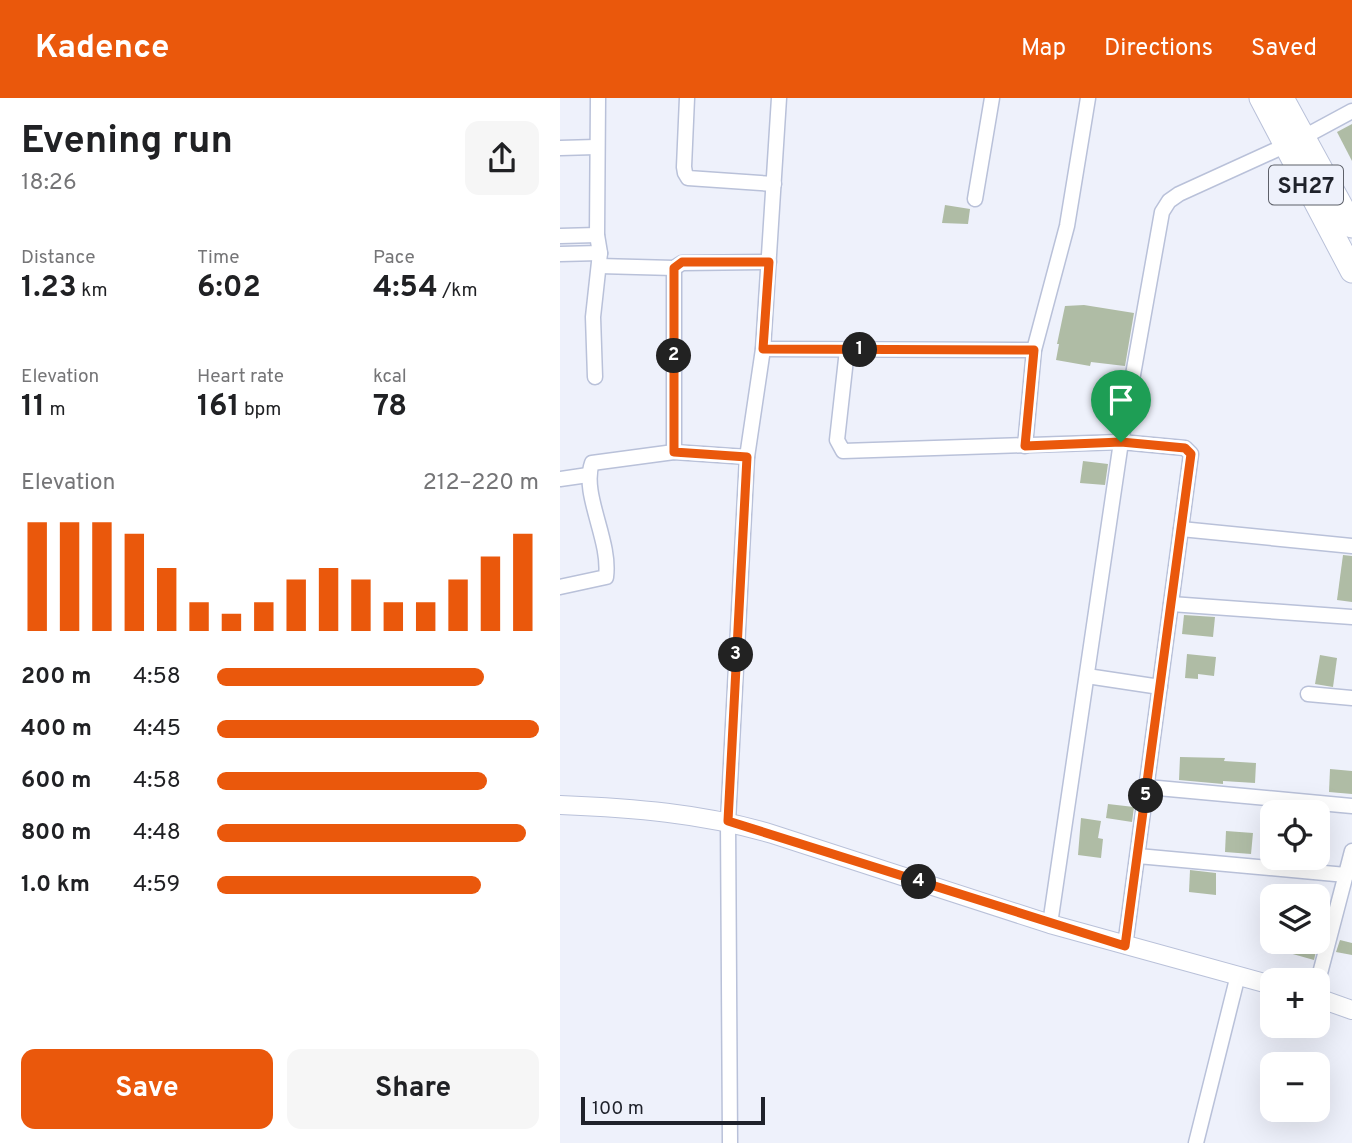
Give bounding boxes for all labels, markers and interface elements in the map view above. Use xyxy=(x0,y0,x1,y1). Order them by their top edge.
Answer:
text: Kadence xyxy=(35,28,169,70)
text: Map xyxy=(1021,34,1066,64)
text: Directions xyxy=(1104,34,1213,64)
text: Saved xyxy=(1251,34,1317,64)
text: Evening run xyxy=(21,118,233,167)
button: share xyxy=(465,121,539,195)
road number: SH27 xyxy=(1269,166,1343,204)
text: 18:26 xyxy=(21,169,77,198)
text: Distance xyxy=(21,246,96,270)
text: Time xyxy=(197,246,240,270)
text: Pace xyxy=(373,246,415,270)
text: 1.23 xyxy=(21,270,77,307)
text: 6:02 xyxy=(197,270,261,307)
text: 4:54 xyxy=(373,270,438,307)
text: km xyxy=(77,279,108,303)
text: /km xyxy=(438,279,478,303)
pin: 1 xyxy=(842,332,878,368)
text: 1 xyxy=(856,337,863,361)
pin: 2 xyxy=(656,338,692,374)
text: 2 xyxy=(668,343,679,367)
text: Elevation xyxy=(21,365,99,389)
text: Heart rate xyxy=(197,365,284,389)
text: kcal xyxy=(373,365,407,389)
pin xyxy=(1091,370,1151,442)
icon: arrive xyxy=(1102,381,1140,419)
text: 11 xyxy=(21,389,45,426)
text: 161 xyxy=(197,389,239,426)
text: 78 xyxy=(373,389,407,426)
text: m xyxy=(45,398,66,422)
text: bpm xyxy=(239,398,281,422)
text: Elevation xyxy=(21,469,116,498)
text: 212–220 m xyxy=(423,469,539,498)
pin: 3 xyxy=(718,638,754,672)
text: 3 xyxy=(730,642,741,666)
text: 200 m xyxy=(21,663,91,692)
text: 4:58 xyxy=(133,663,181,692)
text: 400 m xyxy=(21,715,92,744)
text: 4:45 xyxy=(133,715,181,744)
text: 600 m xyxy=(21,767,91,796)
text: 4:58 xyxy=(133,767,181,796)
pin: 5 xyxy=(1128,778,1164,814)
text: 5 xyxy=(1140,783,1151,807)
map controls xyxy=(1260,800,1330,1122)
button: locate xyxy=(1260,800,1330,870)
text: 800 m xyxy=(21,819,91,848)
text: 4:48 xyxy=(133,819,181,848)
pin: 4 xyxy=(902,864,936,900)
text: 4 xyxy=(912,869,925,893)
text: 1.0 km xyxy=(21,871,90,900)
text: 4:59 xyxy=(133,871,180,900)
button: layers xyxy=(1260,884,1330,954)
button: + xyxy=(1260,968,1330,1038)
button: Save xyxy=(21,1049,273,1129)
button: Share xyxy=(287,1049,539,1129)
button: − xyxy=(1260,1052,1330,1122)
scale bar xyxy=(581,1094,765,1126)
text: 100 m xyxy=(592,1097,644,1121)

